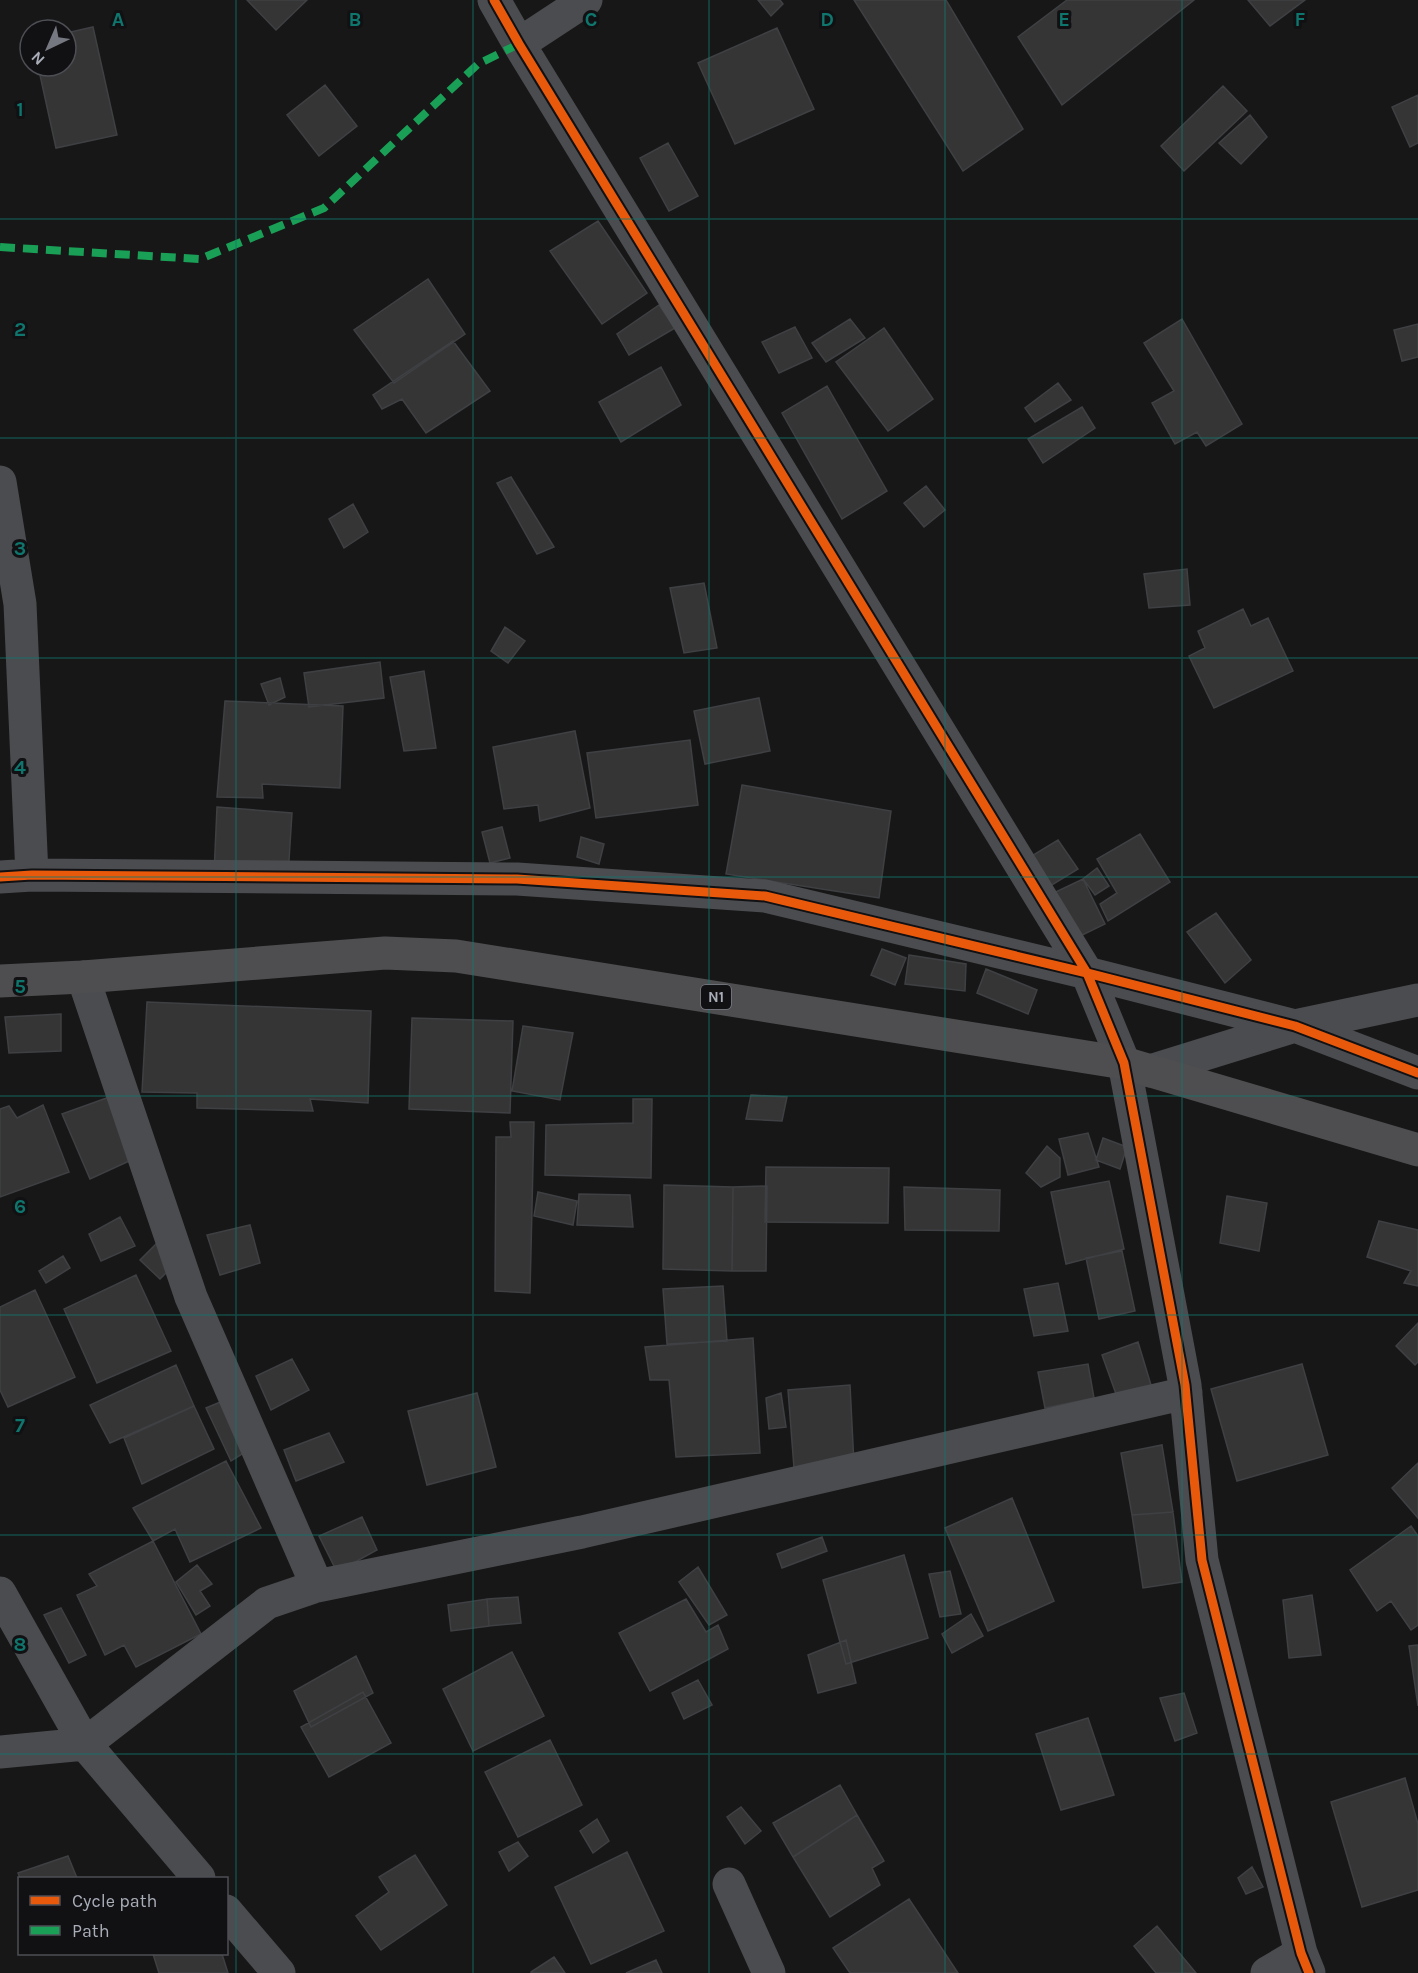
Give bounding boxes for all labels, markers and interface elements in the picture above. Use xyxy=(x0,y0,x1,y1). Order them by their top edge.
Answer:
text: A xyxy=(112,8,125,31)
text: B xyxy=(349,8,361,31)
text: C xyxy=(585,8,597,31)
text: D xyxy=(820,8,834,31)
text: E xyxy=(1058,8,1070,31)
text: F xyxy=(1295,8,1306,31)
north arrow xyxy=(18,18,78,78)
text: N xyxy=(27,48,49,69)
text: 1 xyxy=(16,98,24,121)
text: 2 xyxy=(14,318,26,341)
text: 3 xyxy=(14,537,26,560)
text: 4 xyxy=(14,756,26,779)
text: 5 xyxy=(14,975,26,998)
road number: N1 xyxy=(701,985,731,1009)
text: 6 xyxy=(14,1195,26,1218)
text: 7 xyxy=(15,1414,25,1437)
text: 8 xyxy=(14,1633,26,1656)
legend xyxy=(18,1877,228,1955)
text: Cycle path xyxy=(72,1890,157,1912)
text: Path xyxy=(72,1920,110,1942)

